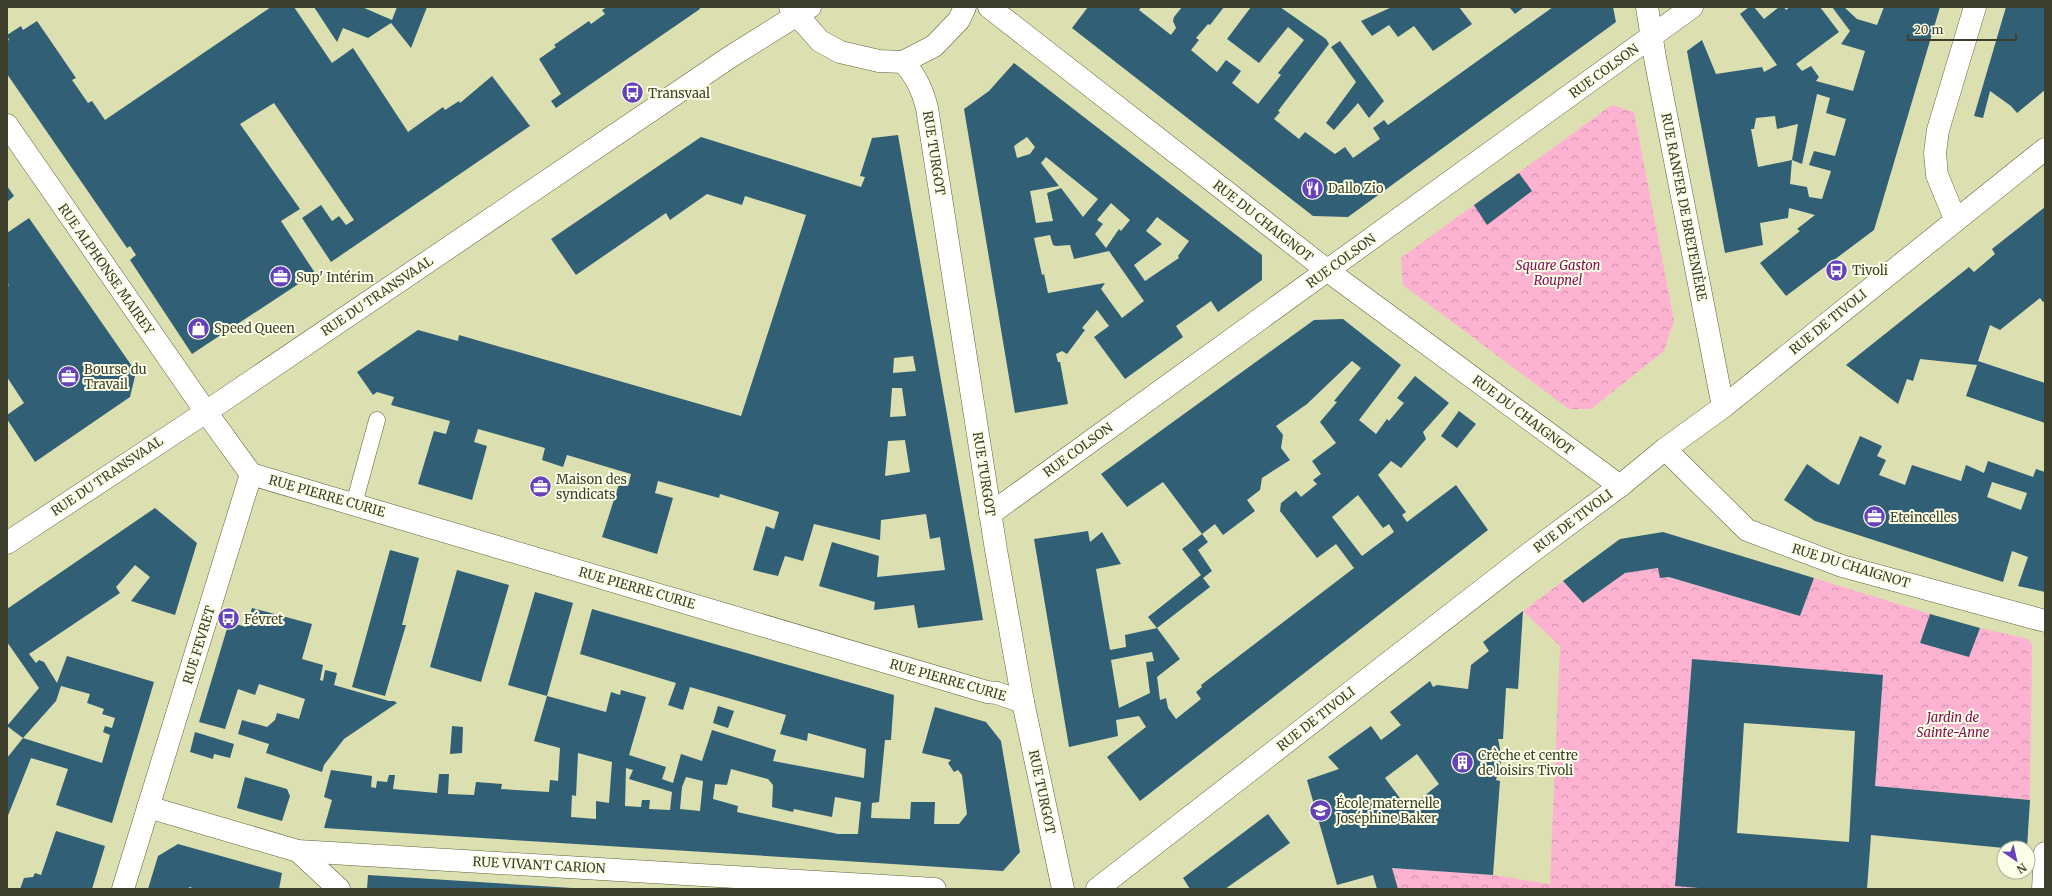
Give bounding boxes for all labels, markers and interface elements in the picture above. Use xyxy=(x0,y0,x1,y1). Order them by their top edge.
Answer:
scale bar xyxy=(1908,16,2016,42)
text: 20 m xyxy=(1914,22,1943,37)
street label: RUE COLSON xyxy=(1566,40,1642,102)
bus stop icon: Transvaal xyxy=(620,80,646,106)
place label: Transvaal xyxy=(648,85,710,102)
street label: RUE TURGOT xyxy=(919,109,949,197)
street label: RUE RANFER DE BRETENIÈRE xyxy=(1657,111,1712,303)
restaurant icon: Dallo Zio xyxy=(1300,175,1326,201)
street label: RUE DU CHAIGNOT xyxy=(1209,177,1317,265)
place label: Dallo Zio xyxy=(1328,180,1384,197)
street label: RUE ALPHONSE MAIREY xyxy=(54,200,158,338)
street label: RUE COLSON xyxy=(1303,230,1379,292)
street label: RUE DU TRANSVAAL xyxy=(318,252,436,340)
park label: Square Gaston Roupnel xyxy=(1516,257,1601,289)
bus stop icon: Tivoli xyxy=(1824,257,1850,283)
place label: Tivoli xyxy=(1852,262,1888,279)
office icon: Sup' Intérim xyxy=(268,264,294,290)
place label: Sup' Intérim xyxy=(296,269,374,286)
street label: RUE DE TIVOLI xyxy=(1786,285,1870,358)
shop icon: Speed Queen xyxy=(185,315,211,341)
place label: Speed Queen xyxy=(214,320,295,337)
place label: Bourse du Travail xyxy=(84,361,147,393)
office icon: Bourse du Travail xyxy=(56,363,82,389)
street label: RUE DU CHAIGNOT xyxy=(1469,371,1577,459)
street label: RUE COLSON xyxy=(1040,419,1116,481)
street label: RUE TURGOT xyxy=(969,430,999,518)
street label: RUE DU TRANSVAAL xyxy=(48,432,166,520)
street label: RUE PIERRE CURIE xyxy=(267,471,388,521)
place label: Maison des syndicats xyxy=(556,471,627,503)
office icon: Maison des syndicats xyxy=(527,473,553,499)
street label: RUE DE TIVOLI xyxy=(1530,486,1616,556)
office icon: Eteincelles xyxy=(1861,504,1887,530)
place label: Eteincelles xyxy=(1890,509,1957,526)
street label: RUE DU CHAIGNOT xyxy=(1790,540,1912,592)
street label: RUE PIERRE CURIE xyxy=(577,563,698,613)
street label: RUE FEVRET xyxy=(179,604,219,686)
bus stop icon: Févret xyxy=(215,606,241,632)
place label: Févret xyxy=(244,611,283,628)
street label: RUE PIERRE CURIE xyxy=(888,655,1009,705)
street label: RUE DE TIVOLI xyxy=(1273,683,1359,755)
park label: Jardin de Sainte-Anne xyxy=(1917,709,1990,741)
place label: Crèche et centre de loisirs Tivoli xyxy=(1478,747,1578,779)
street label: RUE TURGOT xyxy=(1025,748,1059,836)
building icon: Crèche et centre de loisirs Tivoli xyxy=(1449,749,1475,775)
place label: École maternelle Joséphine Baker xyxy=(1335,794,1440,827)
school or university icon: École maternelle Joséphine Baker xyxy=(1307,797,1333,823)
north arrow xyxy=(1996,840,2036,880)
street label: RUE VIVANT CARION xyxy=(472,853,606,877)
text: N xyxy=(2014,860,2029,877)

